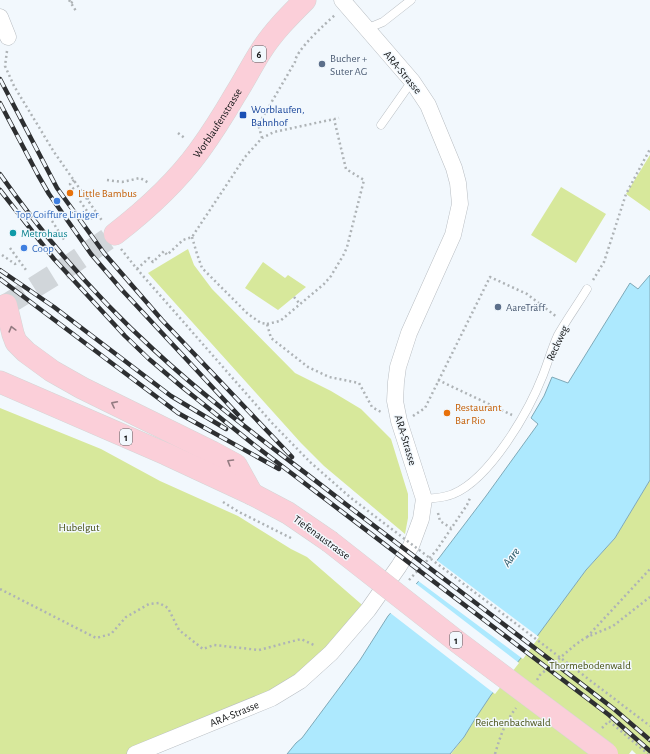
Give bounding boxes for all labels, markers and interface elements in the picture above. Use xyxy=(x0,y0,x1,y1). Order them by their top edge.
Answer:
road number: 6 xyxy=(252,46,266,62)
street label: ARA-Strasse xyxy=(382,49,424,96)
place label: Bucher + Suter AG xyxy=(330,53,367,77)
marker: Bucher + Suter AG xyxy=(317,59,327,69)
street label: Worblaufenstrasse xyxy=(191,86,244,160)
place label: Worblaufen, Bahnhof xyxy=(251,104,305,128)
marker: Worblaufen, Bahnhof xyxy=(238,110,248,120)
marker: Little Bambus xyxy=(65,188,75,198)
place label: Little Bambus xyxy=(78,188,137,199)
marker: Top Coiffure Liniger xyxy=(52,196,62,206)
place label: Top Coiffure Liniger xyxy=(15,209,99,220)
marker: Metrohaus xyxy=(8,228,18,238)
place label: Metrohaus xyxy=(21,228,67,239)
marker: Coop xyxy=(19,243,29,253)
place label: Coop xyxy=(32,243,54,254)
marker: AareTräff xyxy=(493,302,503,312)
place label: AareTräff xyxy=(506,302,546,313)
street label: Reckweg xyxy=(545,323,571,363)
one-way arrow xyxy=(8,326,17,333)
one-way arrow xyxy=(110,401,118,409)
place label: Restaurant Bar Rio xyxy=(455,402,502,426)
marker: Restaurant Bar Rio xyxy=(442,408,452,418)
street label: ARA-Strasse xyxy=(393,414,418,467)
road number: 1 xyxy=(120,429,132,445)
one-way arrow xyxy=(227,460,234,467)
street label: Tiefenaustrasse xyxy=(291,513,352,562)
park label: Hubelgut xyxy=(59,522,100,533)
water label: Aare xyxy=(500,545,522,569)
road number: 1 xyxy=(450,632,462,648)
park label: Thormebodenwald xyxy=(549,660,631,671)
street label: ARA-Strasse xyxy=(208,699,260,729)
park label: Reichenbachwald xyxy=(475,717,551,728)

